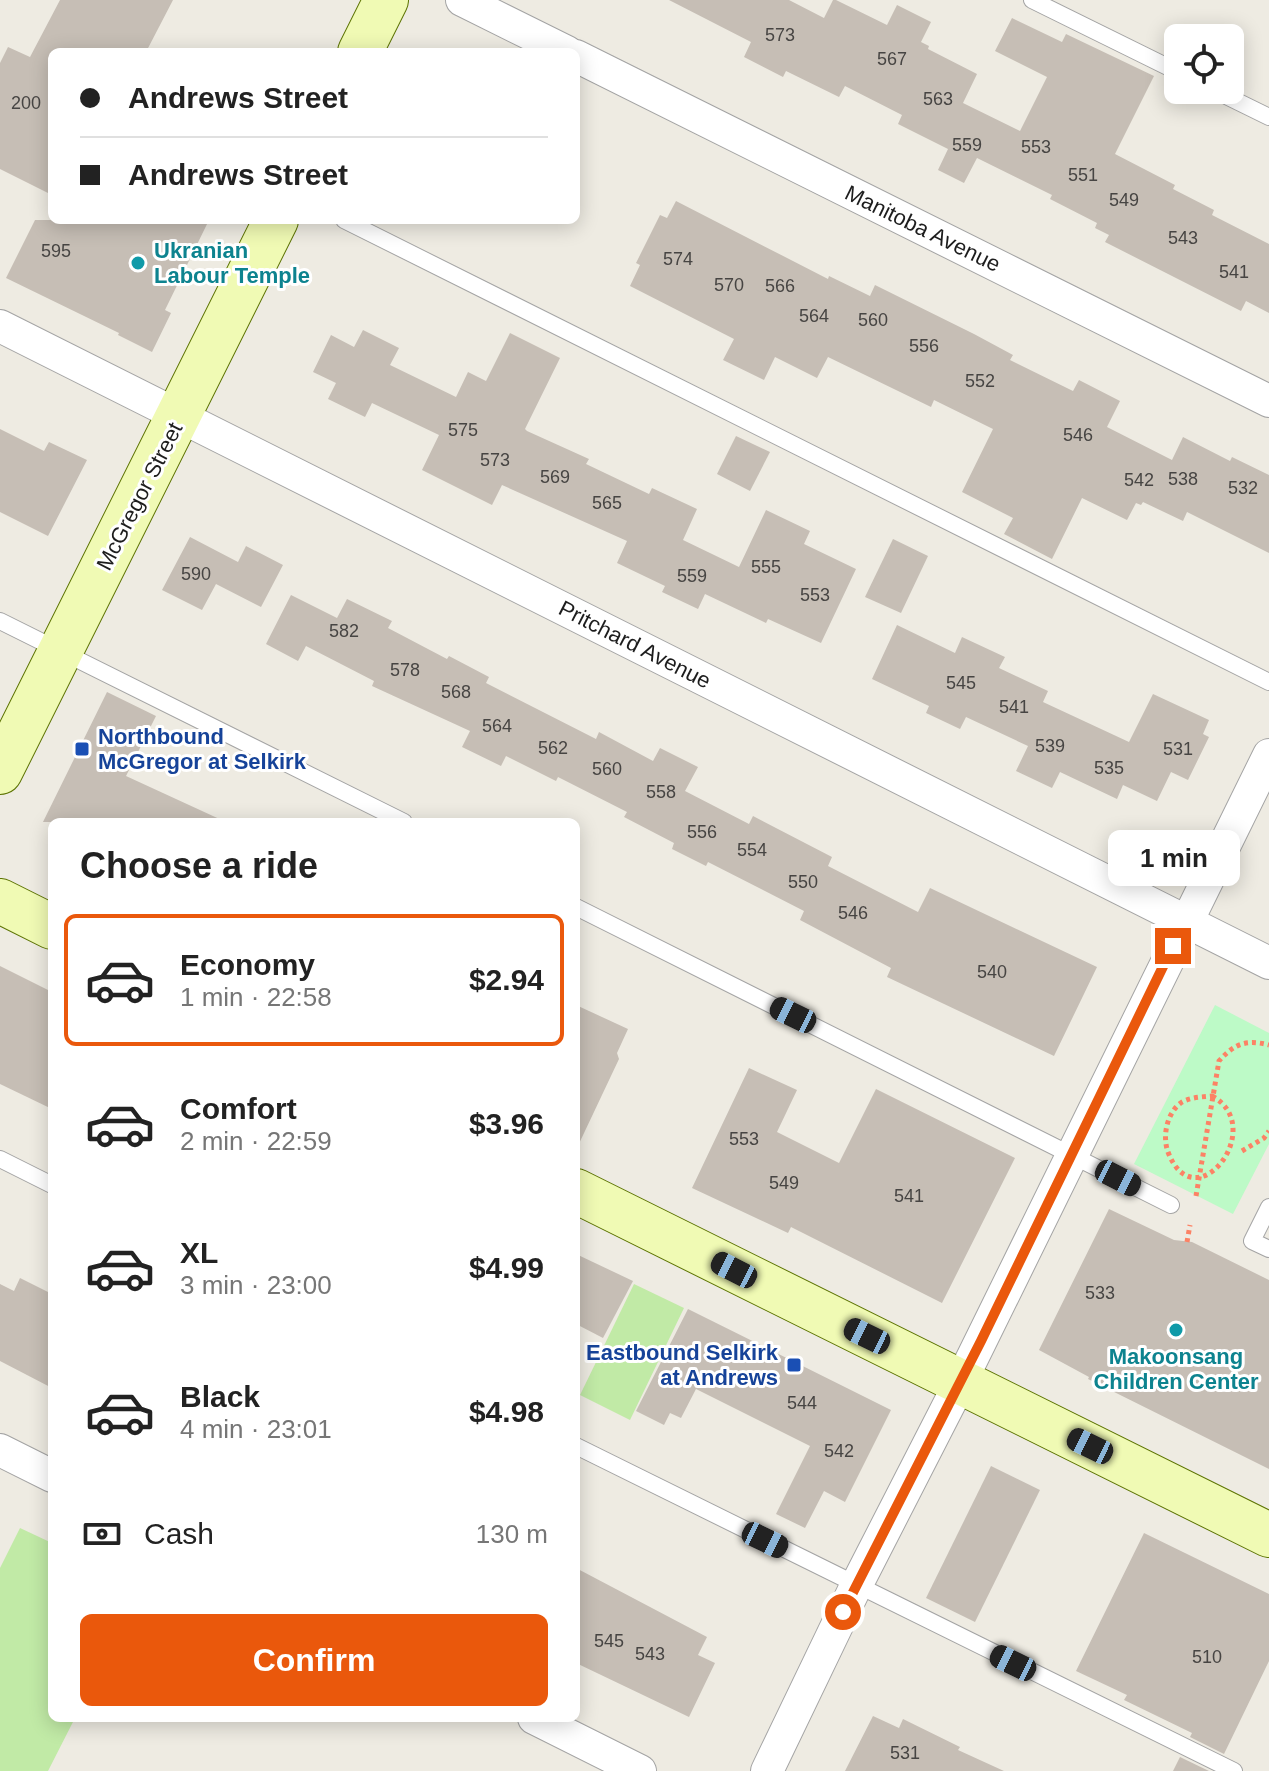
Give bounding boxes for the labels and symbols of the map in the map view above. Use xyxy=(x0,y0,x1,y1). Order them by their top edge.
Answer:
house number: 573 xyxy=(765,25,795,45)
house number: 567 xyxy=(877,49,907,69)
house number: 563 xyxy=(923,89,953,109)
house number: 200 xyxy=(11,93,41,113)
house number: 559 xyxy=(952,135,982,155)
house number: 553 xyxy=(1021,137,1051,157)
house number: 551 xyxy=(1068,165,1098,185)
street label: Manitoba Avenue xyxy=(841,180,1004,277)
house number: 549 xyxy=(1109,190,1139,210)
house number: 543 xyxy=(1168,228,1198,248)
place label: Ukranian Labour Temple xyxy=(154,238,310,288)
house number: 595 xyxy=(41,241,71,261)
house number: 574 xyxy=(663,249,693,269)
marker: Ukranian Labour Temple xyxy=(129,254,147,272)
house number: 541 xyxy=(1219,262,1249,282)
house number: 570 xyxy=(714,275,744,295)
house number: 566 xyxy=(765,276,795,296)
house number: 564 xyxy=(799,306,829,326)
house number: 560 xyxy=(858,310,888,330)
house number: 556 xyxy=(909,336,939,356)
house number: 552 xyxy=(965,371,995,391)
street label: McGregor Street xyxy=(91,418,187,574)
house number: 575 xyxy=(448,420,478,440)
house number: 546 xyxy=(1063,425,1093,445)
house number: 573 xyxy=(480,450,510,470)
house number: 569 xyxy=(540,467,570,487)
house number: 538 xyxy=(1168,469,1198,489)
house number: 542 xyxy=(1124,470,1154,490)
house number: 532 xyxy=(1228,478,1258,498)
house number: 565 xyxy=(592,493,622,513)
house number: 555 xyxy=(751,557,781,577)
house number: 590 xyxy=(181,564,211,584)
house number: 559 xyxy=(677,566,707,586)
house number: 553 xyxy=(800,585,830,605)
street label: Pritchard Avenue xyxy=(555,595,715,694)
house number: 582 xyxy=(329,621,359,641)
house number: 578 xyxy=(390,660,420,680)
house number: 545 xyxy=(946,673,976,693)
house number: 568 xyxy=(441,682,471,702)
house number: 541 xyxy=(999,697,1029,717)
house number: 564 xyxy=(482,716,512,736)
place label: Northbound McGregor at Selkirk xyxy=(98,724,307,774)
house number: 539 xyxy=(1035,736,1065,756)
house number: 562 xyxy=(538,738,568,758)
house number: 531 xyxy=(1163,739,1193,759)
marker: Northbound McGregor at Selkirk xyxy=(73,740,91,758)
house number: 535 xyxy=(1094,758,1124,778)
house number: 560 xyxy=(592,759,622,779)
house number: 558 xyxy=(646,782,676,802)
house number: 556 xyxy=(687,822,717,842)
callout: 1 min xyxy=(1107,830,1239,886)
house number: 554 xyxy=(737,840,767,860)
house number: 550 xyxy=(788,872,818,892)
house number: 546 xyxy=(838,903,868,923)
route end xyxy=(1155,928,1191,964)
house number: 540 xyxy=(977,962,1007,982)
car xyxy=(766,994,820,1036)
house number: 553 xyxy=(729,1129,759,1149)
car xyxy=(1091,1156,1145,1200)
house number: 549 xyxy=(769,1173,799,1193)
house number: 541 xyxy=(894,1186,924,1206)
car xyxy=(707,1248,761,1292)
house number: 533 xyxy=(1085,1283,1115,1303)
car xyxy=(840,1315,894,1357)
marker: Makoonsang Children Center xyxy=(1167,1321,1185,1339)
place label: Eastbound Selkirk at Andrews xyxy=(586,1340,779,1390)
place label: Makoonsang Children Center xyxy=(1093,1344,1259,1394)
marker: Eastbound Selkirk at Andrews xyxy=(785,1356,803,1374)
house number: 544 xyxy=(787,1393,817,1413)
car xyxy=(1063,1425,1117,1467)
house number: 542 xyxy=(824,1441,854,1461)
car xyxy=(738,1519,792,1561)
route start xyxy=(825,1594,861,1630)
house number: 545 xyxy=(594,1631,624,1651)
car xyxy=(986,1642,1040,1684)
house number: 543 xyxy=(635,1644,665,1664)
house number: 510 xyxy=(1192,1647,1222,1667)
house number: 531 xyxy=(890,1743,920,1763)

